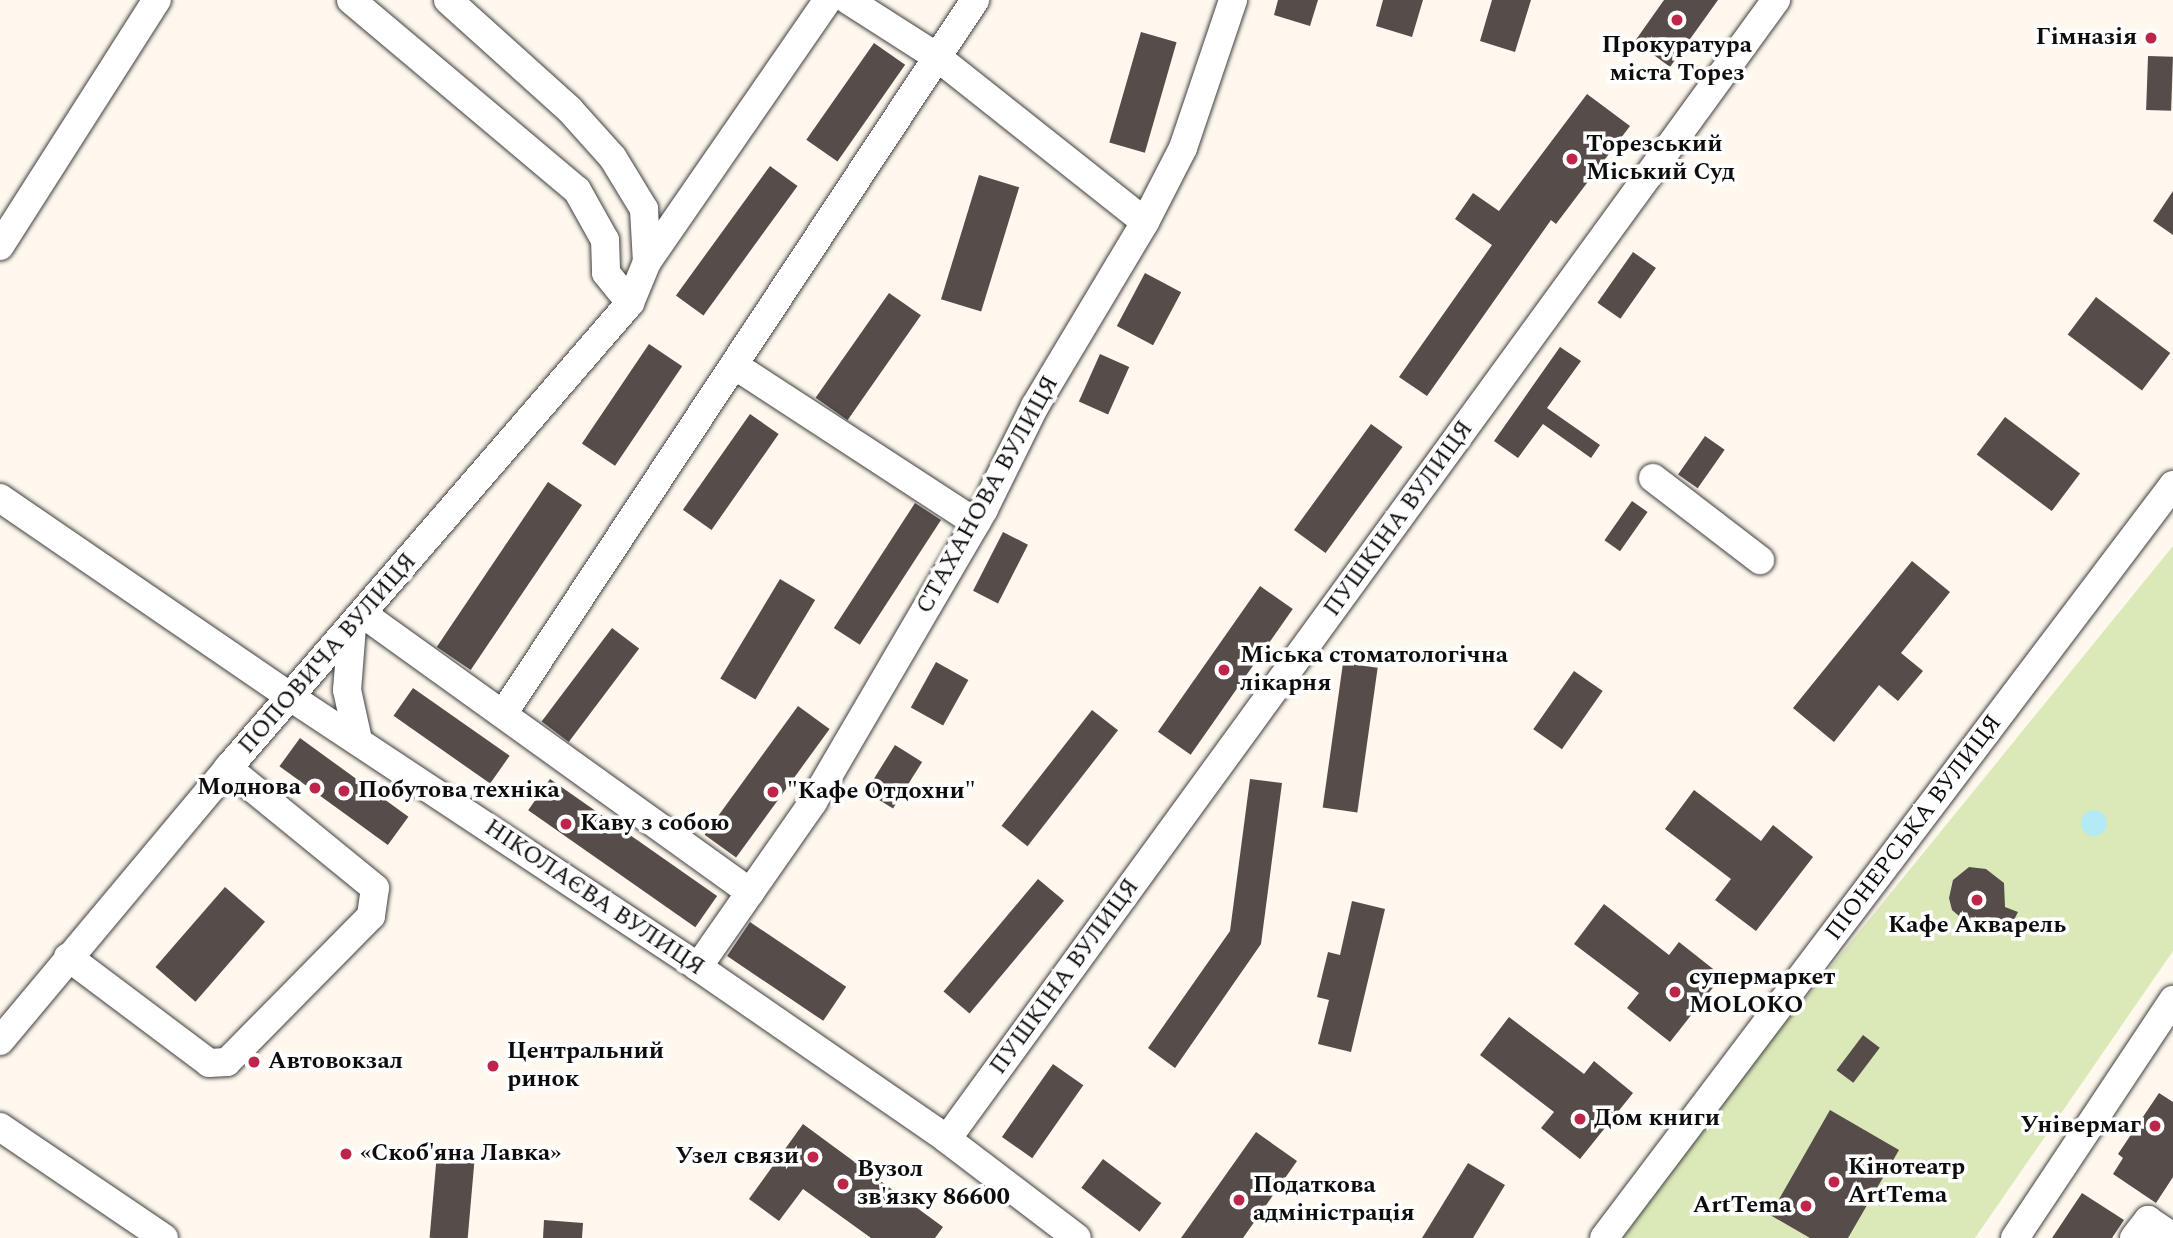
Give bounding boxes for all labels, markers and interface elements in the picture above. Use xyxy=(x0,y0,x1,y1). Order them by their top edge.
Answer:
marker: Прокуратура міста Торез xyxy=(1669,12,1685,28)
place label: Гімназія xyxy=(2036,24,2137,52)
marker: Гімназія xyxy=(2143,30,2159,46)
place label: Прокуратура міста Торез xyxy=(1602,32,1752,88)
place label: Торезський Міський Суд xyxy=(1586,131,1735,187)
marker: Торезський Міський Суд xyxy=(1564,151,1580,167)
street label: СТАХАНОВА ВУЛИЦЯ xyxy=(911,371,1065,619)
street label: ПУШКІНА ВУЛИЦЯ xyxy=(1318,415,1480,623)
street label: ПОПОВИЧА ВУЛИЦЯ xyxy=(233,548,423,760)
place label: Міська стоматологічна лікарня xyxy=(1240,642,1508,698)
marker: Міська стоматологічна лікарня xyxy=(1214,660,1234,680)
street label: ПІОНЕРСЬКА ВУЛИЦЯ xyxy=(1820,709,2008,947)
place label: Моднова xyxy=(197,774,301,802)
place label: Побутова техніка xyxy=(358,777,560,805)
place label: "Кафе Отдохни" xyxy=(787,778,976,806)
marker: Моднова xyxy=(307,780,323,796)
marker: Побутова техніка xyxy=(336,783,352,799)
marker: "Кафе Отдохни" xyxy=(765,784,781,800)
place label: Каву з собою xyxy=(580,810,729,838)
street label: НІКОЛАЄВА ВУЛИЦЯ xyxy=(479,814,709,982)
marker: Каву з собою xyxy=(558,816,574,832)
street label: ПУШКІНА ВУЛИЦЯ xyxy=(984,873,1146,1081)
marker: Кафе Акварель xyxy=(1969,892,1985,908)
place label: Кафе Акварель xyxy=(1888,912,2066,940)
place label: супермаркет MOLOKO xyxy=(1689,964,1835,1020)
marker: супермаркет MOLOKO xyxy=(1667,984,1683,1000)
place label: Центральний ринок xyxy=(507,1038,664,1094)
place label: Автовокзал xyxy=(268,1048,403,1076)
marker: Автовокзал xyxy=(246,1054,262,1070)
marker: Центральний ринок xyxy=(485,1058,501,1074)
place label: Дом книги xyxy=(1594,1105,1720,1133)
marker: Дом книги xyxy=(1572,1111,1588,1127)
place label: Універмаг xyxy=(2021,1112,2141,1140)
marker: Універмаг xyxy=(2147,1118,2163,1134)
place label: «Скоб'яна Лавка» xyxy=(360,1140,562,1168)
place label: Узел связи xyxy=(675,1143,799,1171)
marker: «Скоб'яна Лавка» xyxy=(338,1146,354,1162)
marker: Узел связи xyxy=(805,1149,821,1165)
place label: Кінотеатр ArtTema xyxy=(1848,1154,1965,1210)
place label: Вузол зв'язку 86600 xyxy=(857,1156,1010,1212)
place label: Податкова адміністрація xyxy=(1253,1172,1415,1228)
marker: Кінотеатр ArtTema xyxy=(1826,1174,1842,1190)
marker: Вузол зв'язку 86600 xyxy=(835,1176,851,1192)
marker: Податкова адміністрація xyxy=(1231,1192,1247,1208)
place label: ArtTema xyxy=(1693,1192,1792,1220)
marker: ArtTema xyxy=(1798,1198,1814,1214)

